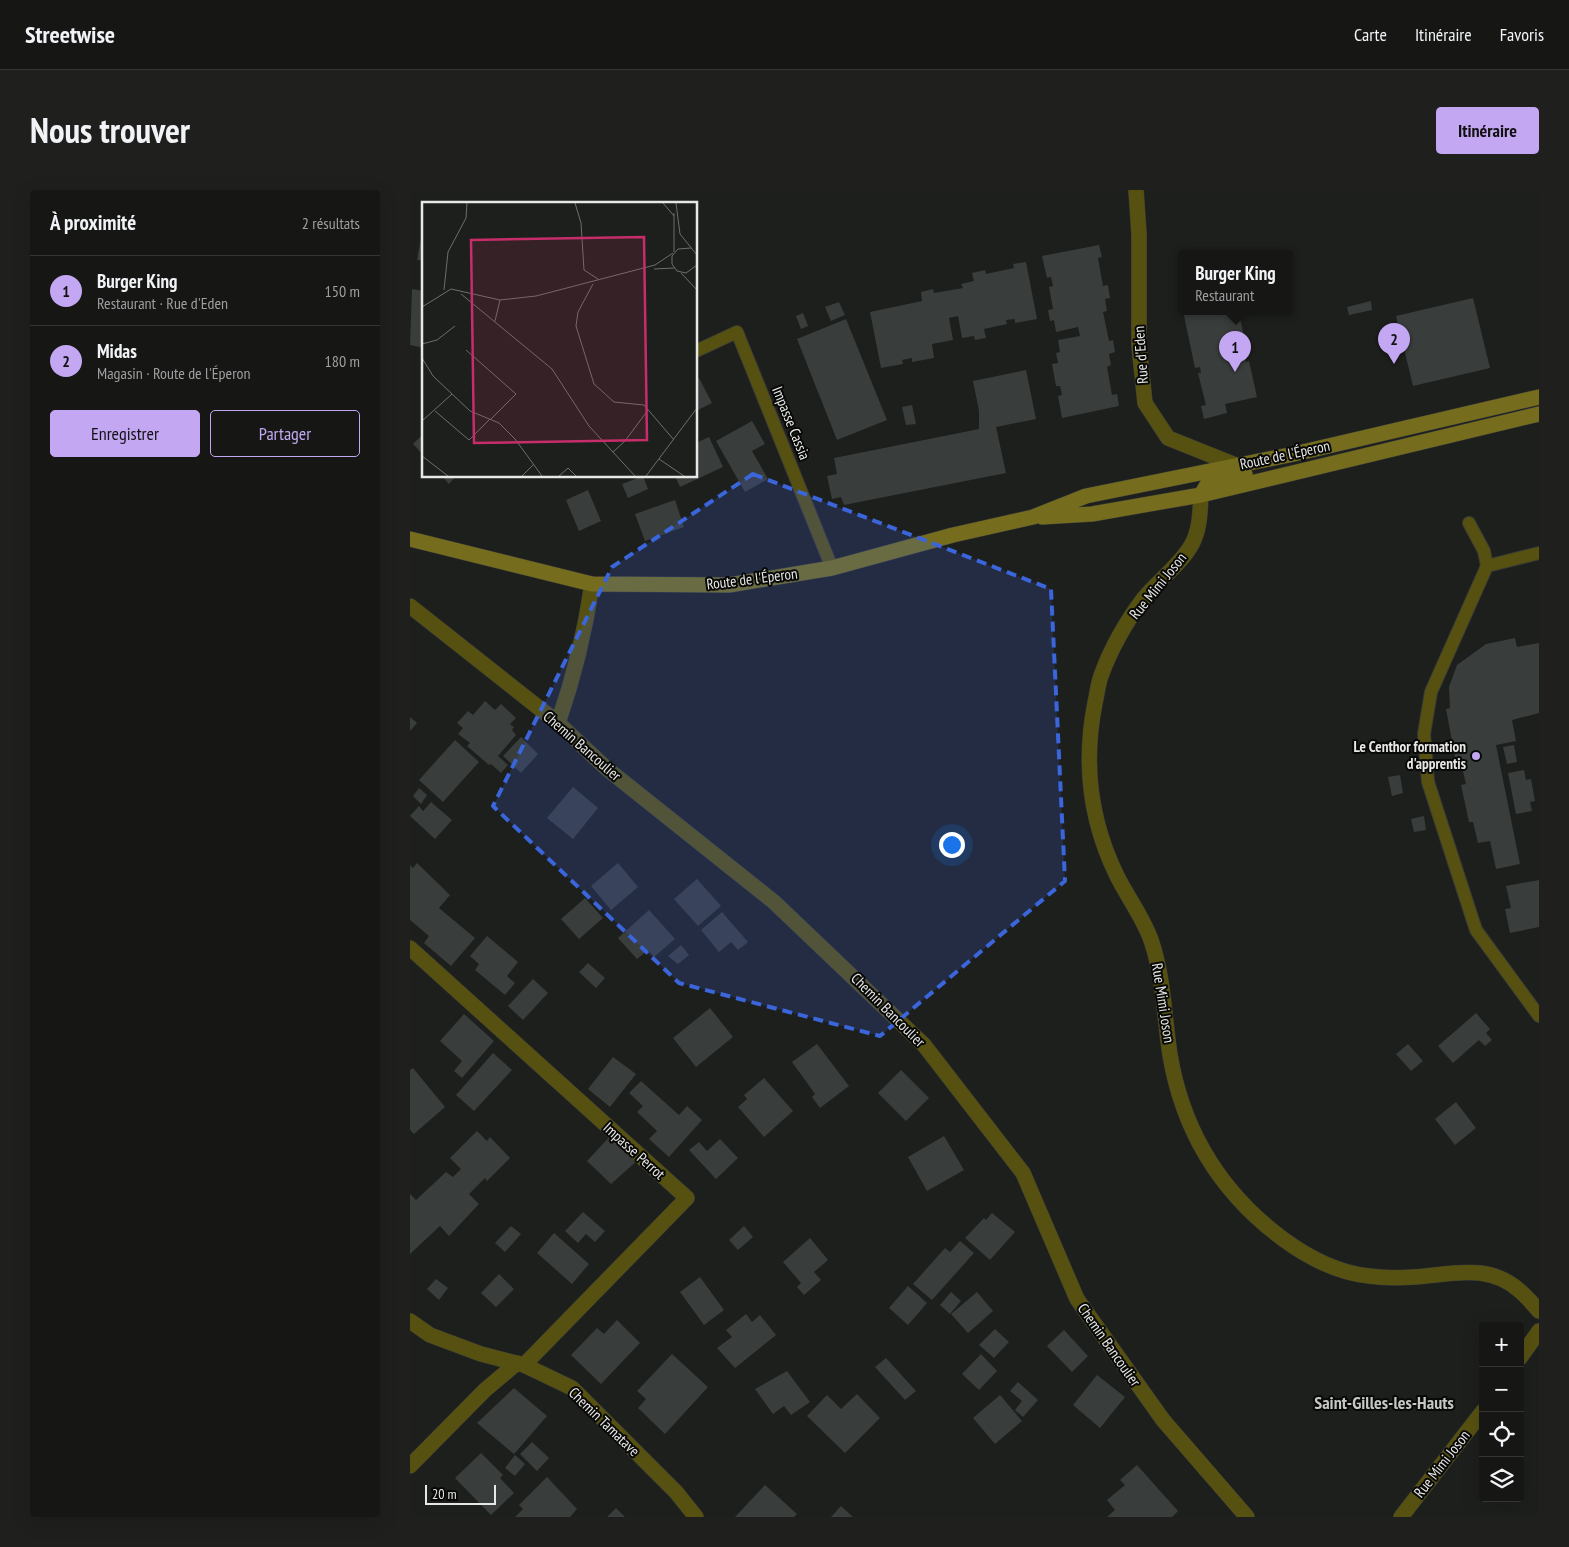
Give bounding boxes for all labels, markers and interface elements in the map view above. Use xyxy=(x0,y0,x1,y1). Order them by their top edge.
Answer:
text: Streetwise xyxy=(25,19,115,50)
text: Carte xyxy=(1354,23,1387,46)
text: Itinéraire xyxy=(1415,23,1472,46)
text: Favoris xyxy=(1500,23,1544,46)
text: Nous trouver xyxy=(30,107,190,153)
button: Itinéraire xyxy=(1436,107,1539,154)
inset map xyxy=(422,202,698,478)
text: À proximité xyxy=(50,209,136,236)
text: 2 résultats xyxy=(302,213,360,233)
popup xyxy=(1178,250,1293,315)
text: Burger King xyxy=(1195,261,1276,285)
text: Burger King xyxy=(97,269,177,293)
text: 1 xyxy=(62,281,70,301)
text: 150 m xyxy=(325,281,360,301)
text: Restaurant xyxy=(1195,285,1254,305)
text: Restaurant · Rue d'Eden xyxy=(97,293,228,313)
pin: 2 xyxy=(1378,323,1410,364)
street label: Rue d'Eden xyxy=(1129,325,1152,385)
pin: 1 xyxy=(1219,331,1251,372)
text: Midas xyxy=(97,339,137,363)
text: 2 xyxy=(62,351,70,371)
text: 180 m xyxy=(325,351,360,371)
text: Magasin · Route de l'Éperon xyxy=(97,363,251,383)
street label: Impasse Cassia xyxy=(768,383,815,462)
button: Enregistrer xyxy=(50,410,200,457)
button: Partager xyxy=(210,410,360,457)
street label: Route de l'Éperon xyxy=(1238,436,1332,473)
street label: Rue Mimi Joson xyxy=(1125,548,1190,623)
street label: Route de l'Éperon xyxy=(705,564,798,594)
street label: Chemin Bancoulier xyxy=(539,707,626,785)
place label: Le Centhor formation d'apprentis xyxy=(1354,737,1466,773)
marker: Le Centhor formation d'apprentis xyxy=(1470,750,1482,762)
your location xyxy=(939,832,965,858)
street label: Rue Mimi Joson xyxy=(1148,962,1179,1044)
street label: Chemin Bancoulier xyxy=(847,969,930,1051)
street label: Impasse Perrot xyxy=(599,1118,669,1183)
street label: Chemin Bancoulier xyxy=(1074,1299,1146,1391)
map controls xyxy=(1479,1322,1524,1502)
button: + xyxy=(1479,1322,1524,1367)
button: − xyxy=(1479,1367,1524,1412)
street label: Chemin Tamatave xyxy=(565,1383,644,1460)
district label: Saint-Gilles-les-Hauts xyxy=(1314,1391,1454,1414)
button: locate xyxy=(1479,1412,1524,1457)
street label: Rue Mimi Joson xyxy=(1409,1426,1474,1501)
button: layers xyxy=(1479,1457,1524,1502)
scale bar xyxy=(425,1482,496,1505)
text: 20 m xyxy=(432,1485,457,1503)

